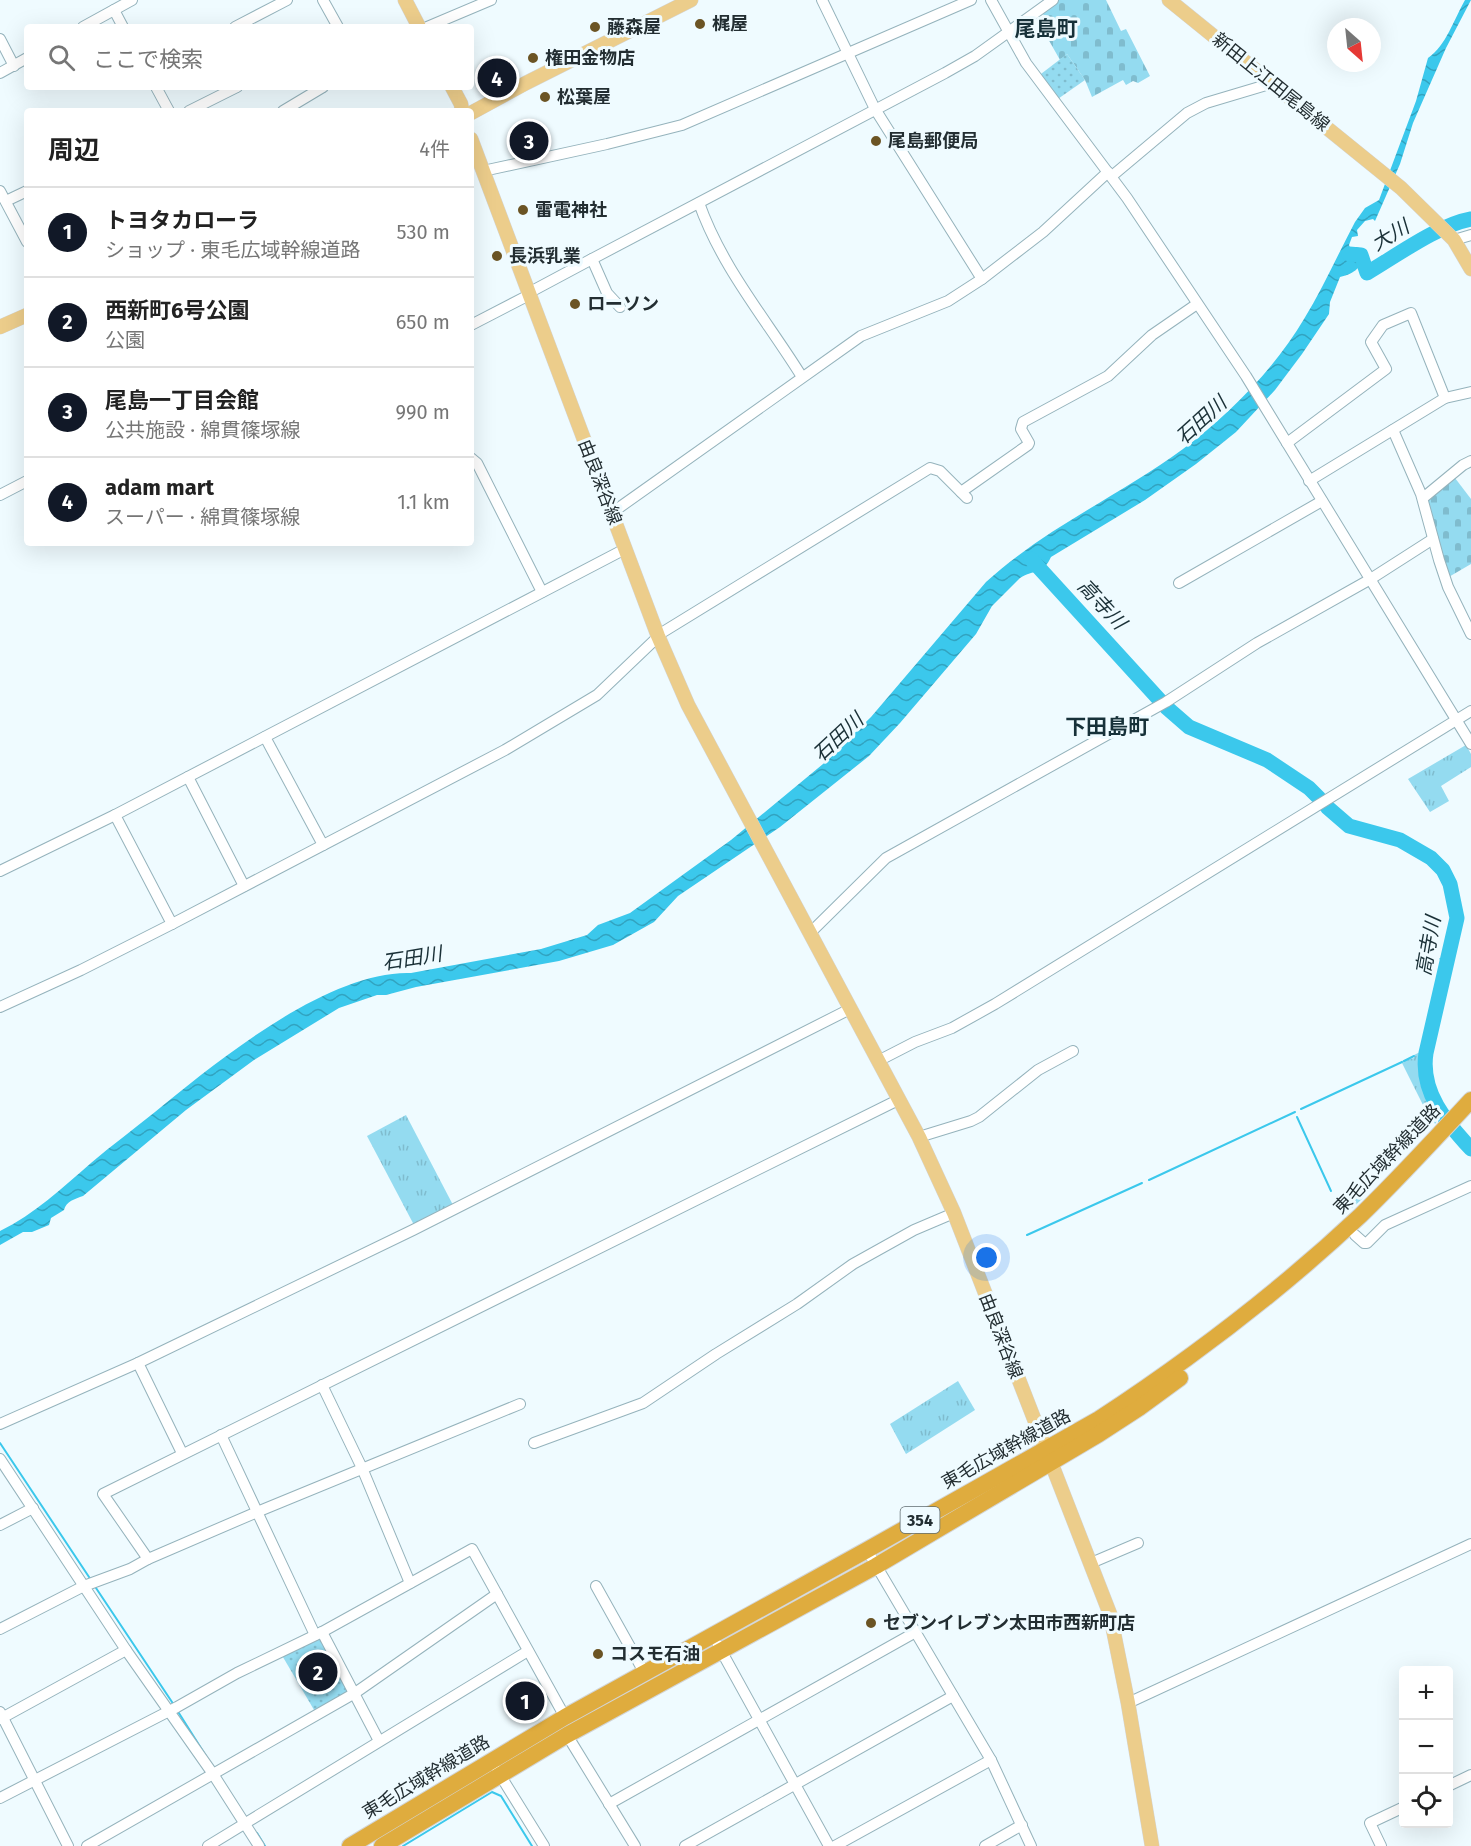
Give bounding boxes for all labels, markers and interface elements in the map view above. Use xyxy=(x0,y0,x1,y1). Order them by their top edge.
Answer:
place label: 梶屋 xyxy=(712,13,748,35)
place label: 藤森屋 xyxy=(607,16,661,38)
district label: 尾島町 xyxy=(1015,16,1078,42)
marker: 梶屋 xyxy=(693,17,707,31)
north arrow xyxy=(1327,18,1381,72)
marker: 藤森屋 xyxy=(588,20,602,34)
search box xyxy=(24,24,474,90)
street label: 新田上江田尾島線 xyxy=(1208,28,1334,136)
icon: search xyxy=(45,41,78,74)
text: ここで検索 xyxy=(93,46,203,73)
place label: 権田金物店 xyxy=(545,47,635,69)
marker: 権田金物店 xyxy=(526,51,540,65)
pin: 4 xyxy=(478,56,516,100)
place label: 松葉屋 xyxy=(557,86,611,108)
marker: 松葉屋 xyxy=(538,90,552,104)
pin: 3 xyxy=(510,118,548,164)
place label: 尾島郵便局 xyxy=(888,130,978,152)
marker: 尾島郵便局 xyxy=(869,134,883,148)
text: 周辺 xyxy=(48,135,100,166)
text: 4件 xyxy=(419,137,450,161)
place label: 雷電神社 xyxy=(535,199,607,221)
marker: 雷電神社 xyxy=(516,203,530,217)
text: トヨタカローラ xyxy=(105,207,259,234)
water label: 大川 xyxy=(1367,213,1415,256)
text: 1 xyxy=(63,220,72,244)
text: 530 m xyxy=(397,220,450,244)
text: ショップ · 東毛広域幹線道路 xyxy=(105,238,360,262)
place label: 長浜乳業 xyxy=(509,245,581,267)
marker: 長浜乳業 xyxy=(490,249,504,263)
place label: ローソン xyxy=(587,293,659,315)
text: 西新町6号公園 xyxy=(105,297,249,324)
marker: ローソン xyxy=(568,297,582,311)
text: 2 xyxy=(62,310,73,334)
text: 650 m xyxy=(396,310,450,334)
text: 公園 xyxy=(105,328,145,352)
text: 尾島一丁目会館 xyxy=(105,387,259,414)
water label: 石田川 xyxy=(1171,390,1233,449)
text: 3 xyxy=(62,400,73,424)
text: 990 m xyxy=(395,400,450,424)
text: 公共施設 · 綿貫篠塚線 xyxy=(105,418,300,442)
street label: 由良深谷線 xyxy=(574,436,626,528)
text: adam mart xyxy=(105,474,214,501)
text: 4 xyxy=(62,490,73,514)
text: 1.1 km xyxy=(397,490,450,514)
text: スーパー · 綿貫篠塚線 xyxy=(105,505,300,529)
water label: 高寺川 xyxy=(1073,574,1133,636)
water label: 石田川 xyxy=(808,706,870,766)
district label: 下田島町 xyxy=(1065,714,1149,740)
water label: 高寺川 xyxy=(1411,912,1445,978)
water label: 石田川 xyxy=(380,941,445,975)
street label: 東毛広域幹線道路 xyxy=(1329,1100,1445,1218)
your location xyxy=(972,1243,1001,1272)
street label: 由良深谷線 xyxy=(975,1290,1027,1382)
street label: 東毛広域幹線道路 xyxy=(938,1404,1074,1494)
road number: 354 xyxy=(900,1507,940,1533)
place label: セブンイレブン太田市西新町店 xyxy=(883,1612,1135,1634)
marker: セブンイレブン太田市西新町店 xyxy=(864,1616,878,1630)
place label: コスモ石油 xyxy=(610,1643,700,1665)
marker: コスモ石油 xyxy=(591,1647,605,1661)
pin: 2 xyxy=(298,1650,338,1694)
map controls xyxy=(1399,1666,1453,1828)
button: + xyxy=(1399,1666,1453,1720)
pin: 1 xyxy=(506,1678,544,1724)
button: − xyxy=(1399,1720,1453,1774)
street label: 東毛広域幹線道路 xyxy=(359,1730,493,1824)
button: locate xyxy=(1399,1774,1453,1828)

